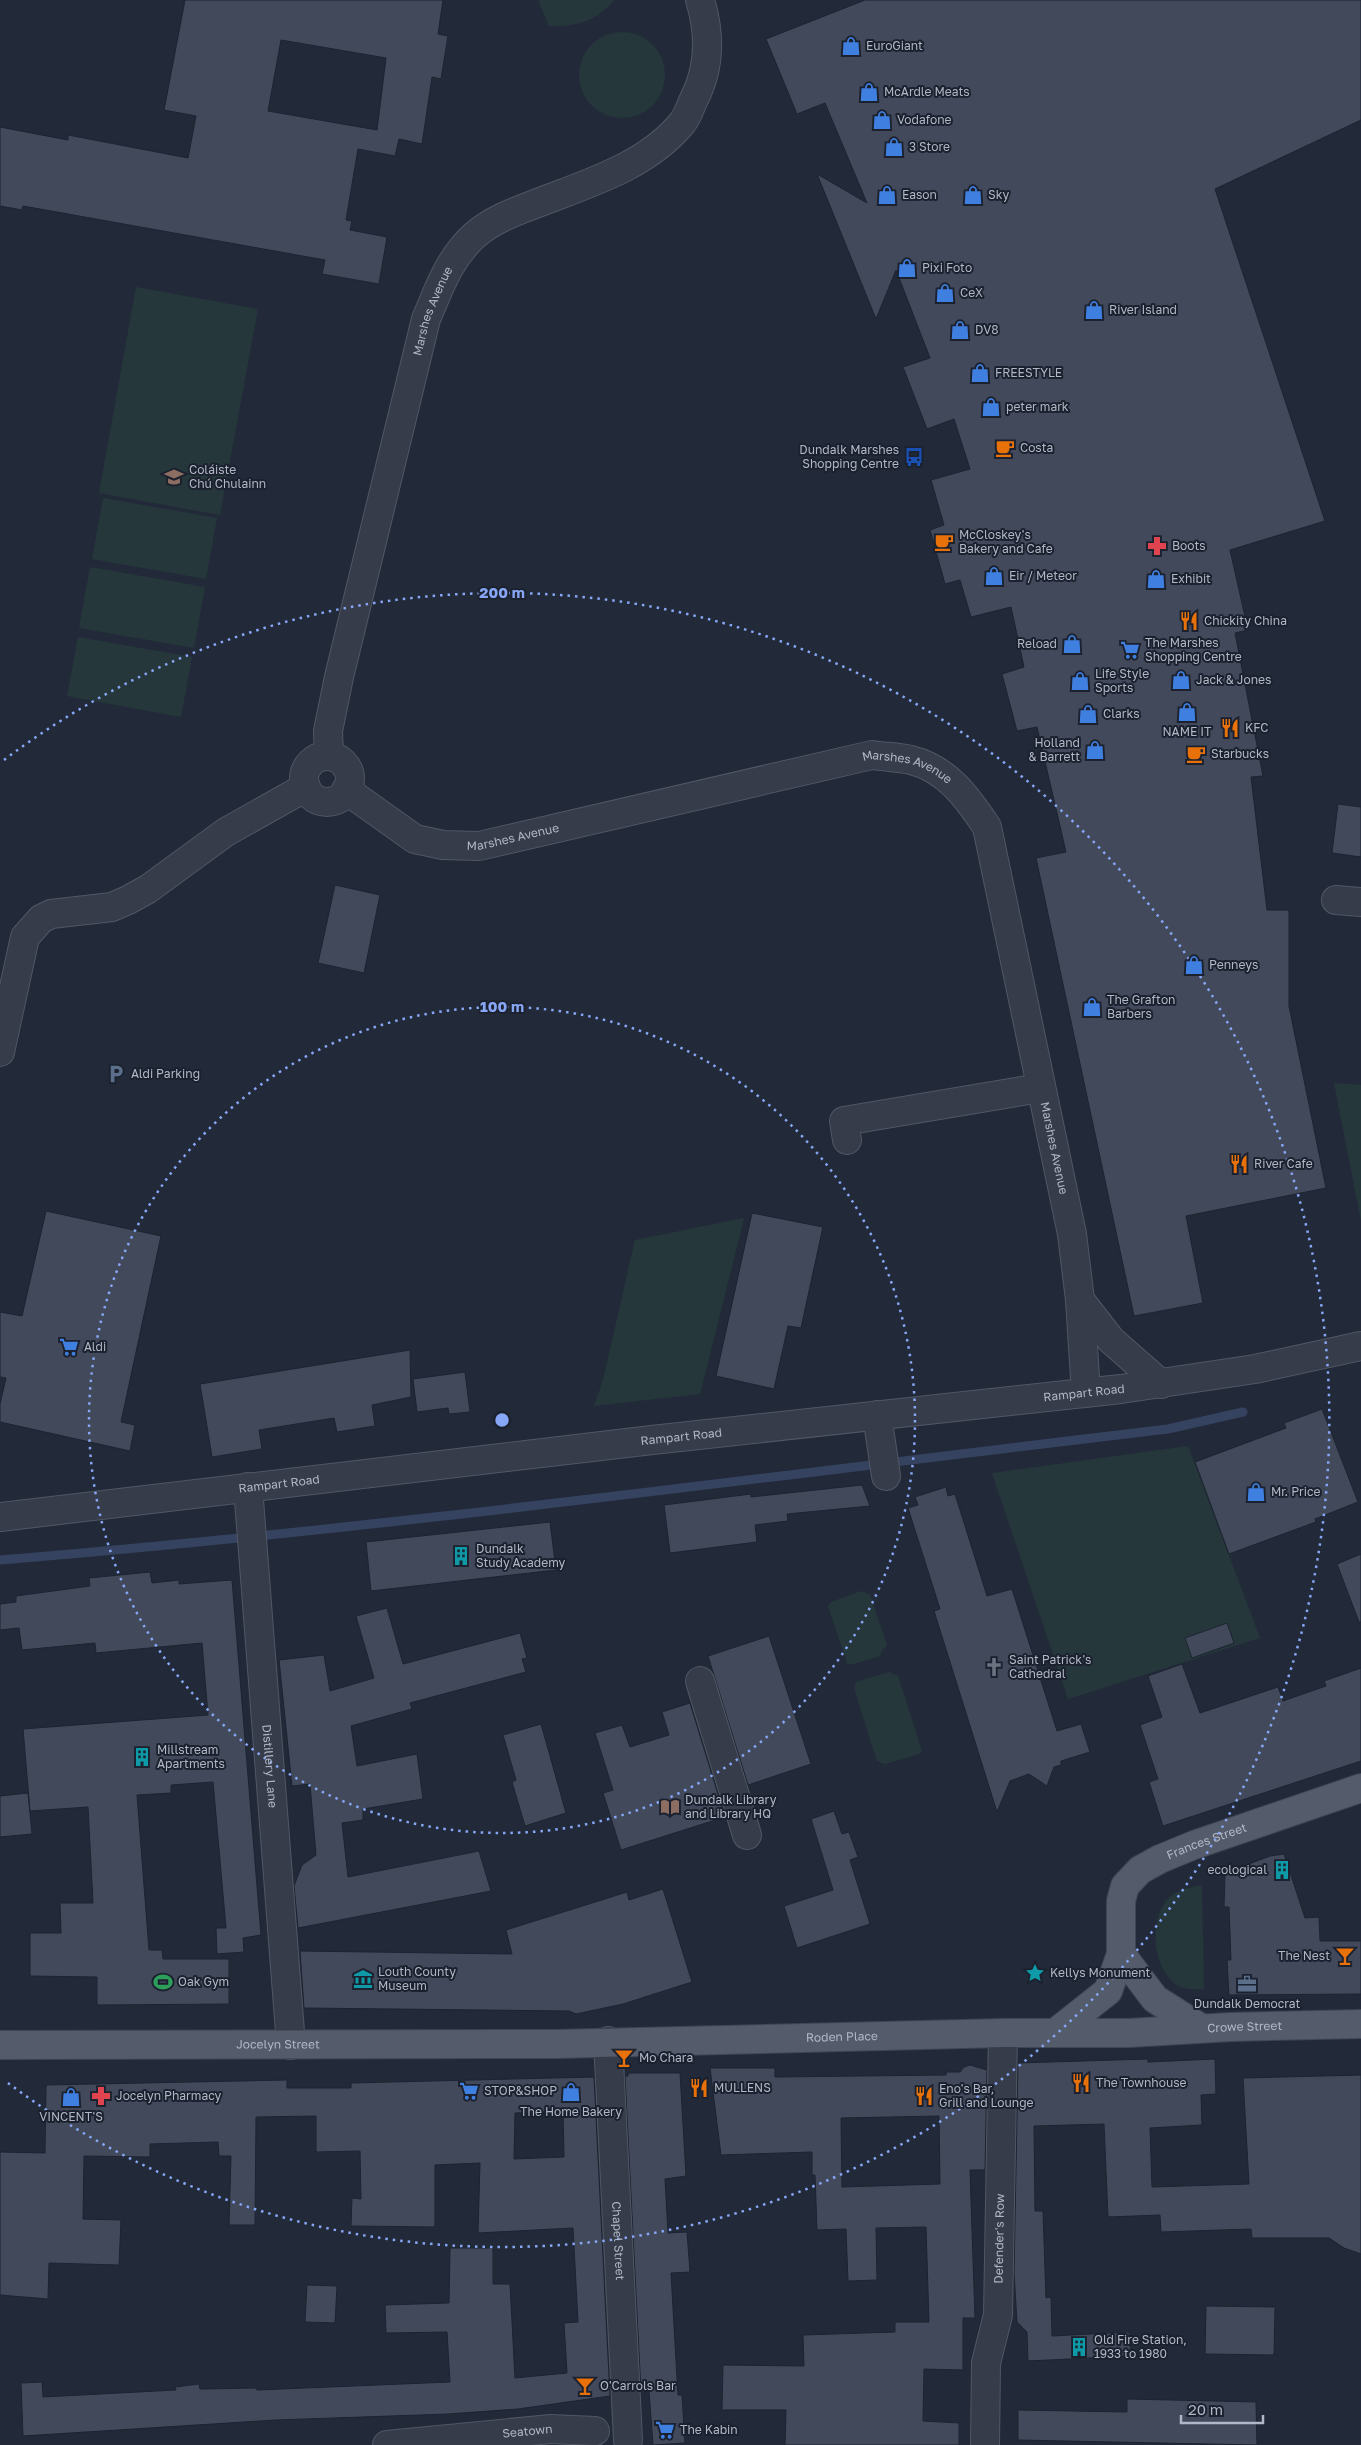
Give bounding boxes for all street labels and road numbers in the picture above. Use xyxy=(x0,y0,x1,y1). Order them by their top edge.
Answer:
street label: Marshes Avenue xyxy=(409,264,455,357)
street label: Marshes Avenue xyxy=(861,747,956,787)
street label: Marshes Avenue xyxy=(466,820,560,853)
street label: Marshes Avenue xyxy=(1038,1100,1072,1196)
street label: Rampart Road xyxy=(1042,1381,1125,1404)
street label: Rampart Road xyxy=(640,1424,723,1448)
street label: Rampart Road xyxy=(238,1471,320,1496)
street label: Distillery Lane xyxy=(259,1724,281,1808)
street label: Frances Street xyxy=(1164,1820,1249,1863)
street label: Crowe Street xyxy=(1207,2018,1283,2035)
street label: Roden Place xyxy=(806,2028,878,2045)
street label: Jocelyn Street xyxy=(236,2036,320,2052)
street label: Defender's Row xyxy=(991,2193,1007,2284)
street label: Chapel Street xyxy=(609,2201,628,2281)
street label: Seatown xyxy=(501,2421,553,2441)

